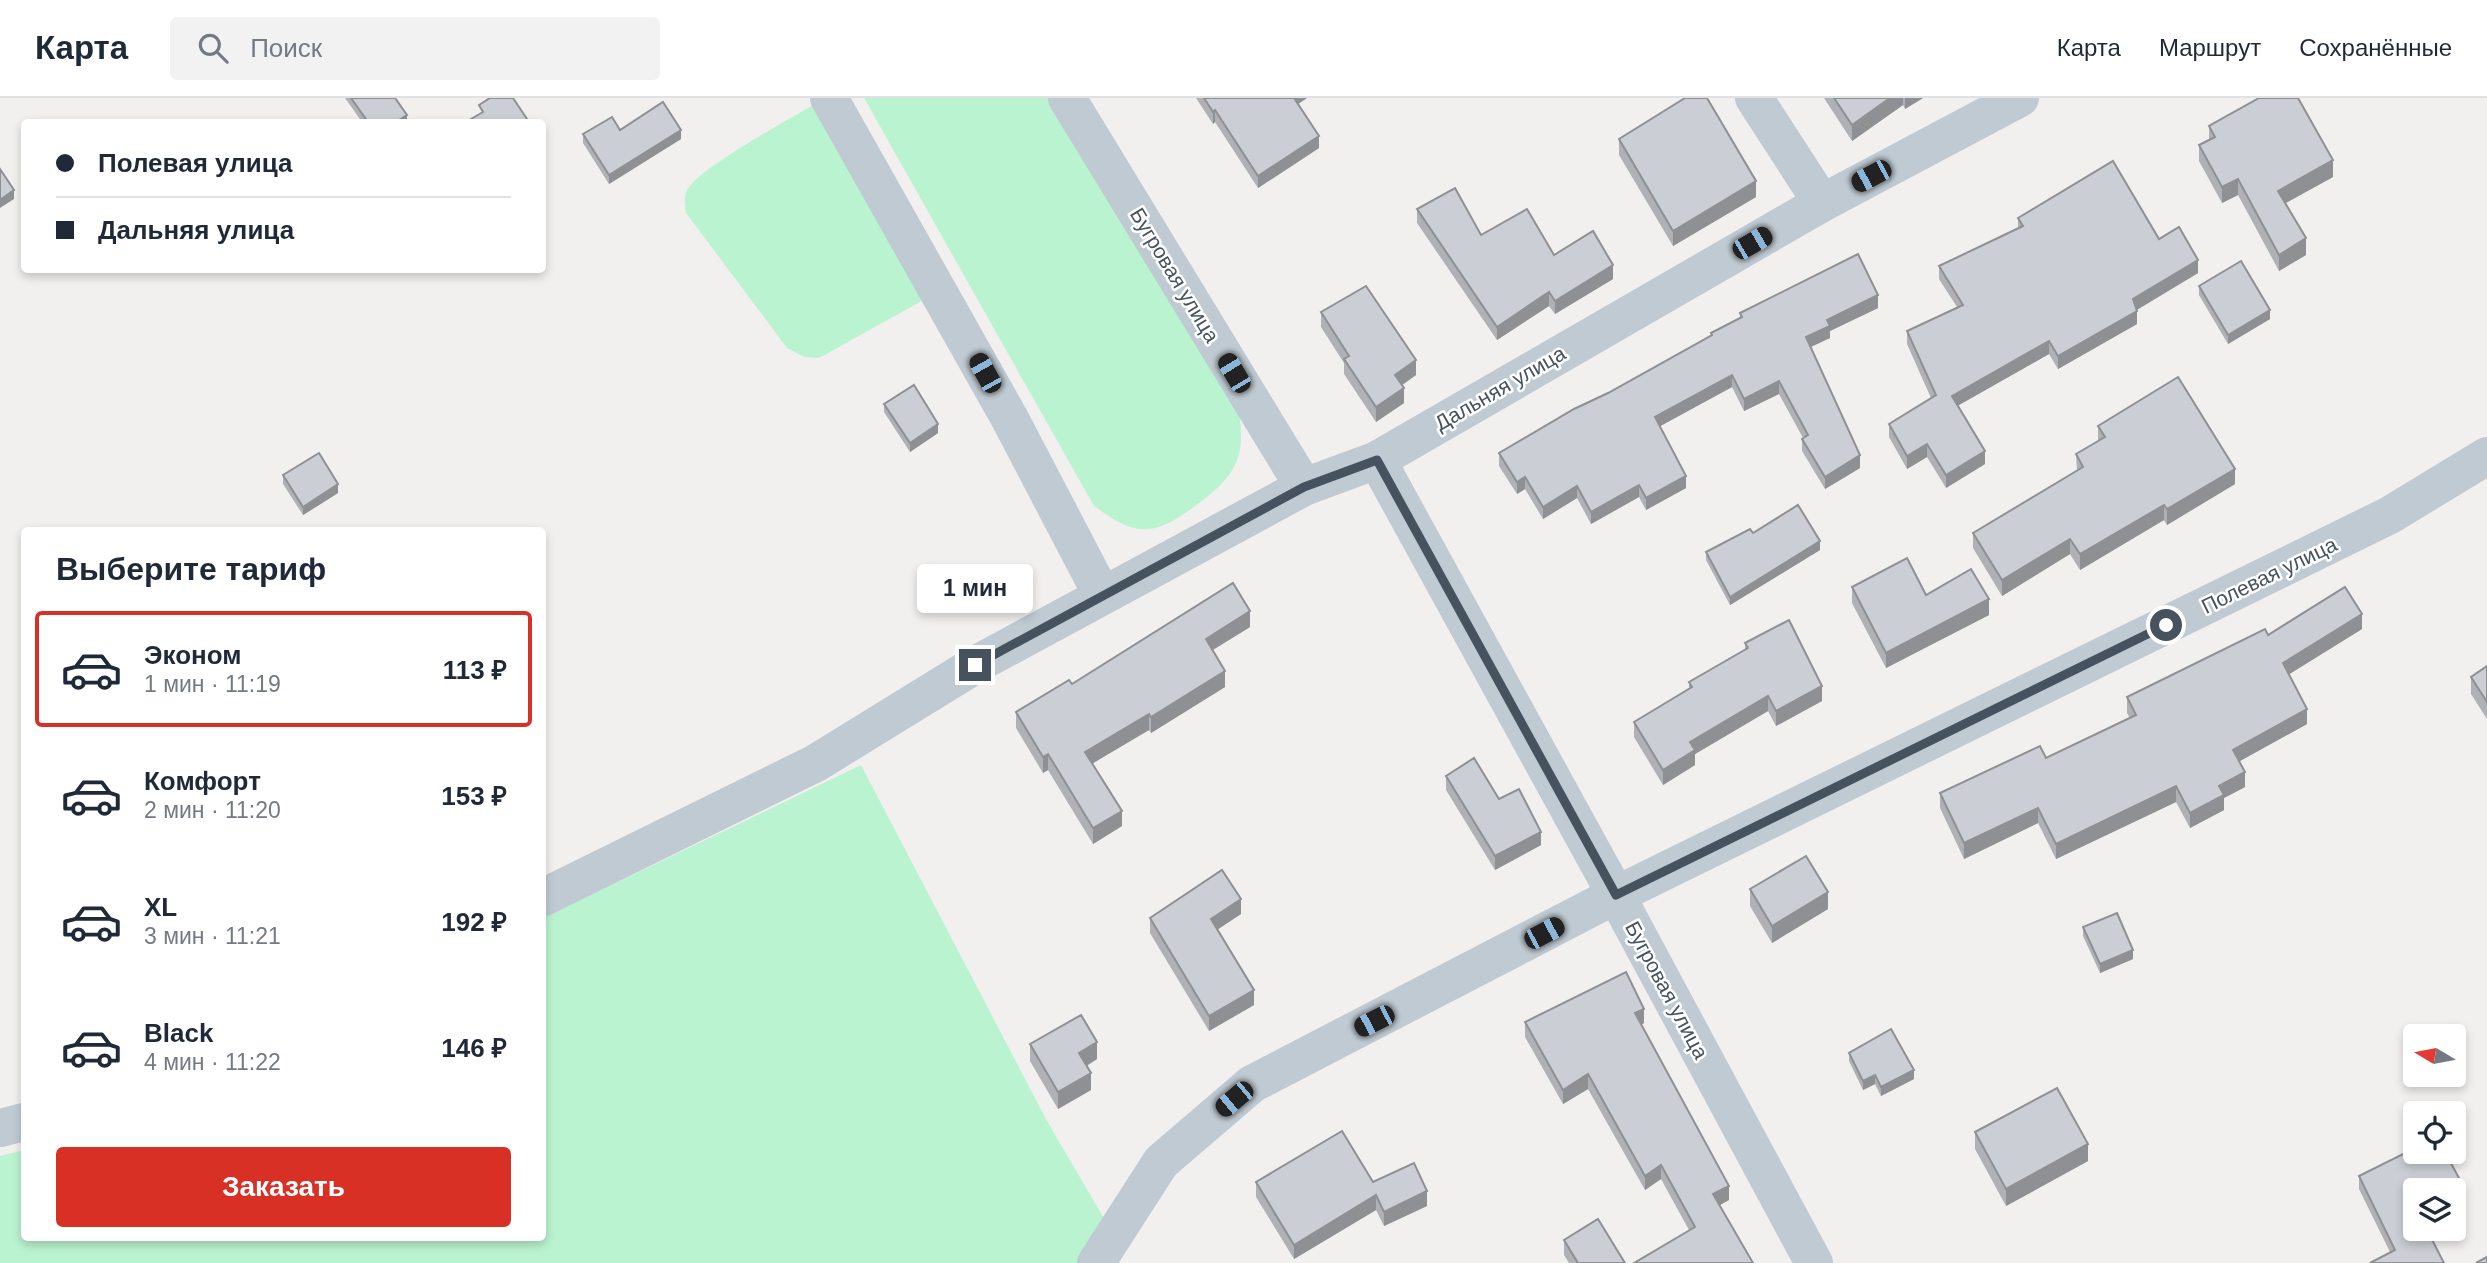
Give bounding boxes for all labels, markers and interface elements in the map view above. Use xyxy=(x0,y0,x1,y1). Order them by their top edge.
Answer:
search box xyxy=(170,17,660,80)
text: Карта xyxy=(35,29,128,66)
icon: search xyxy=(194,29,232,67)
text: Поиск xyxy=(250,33,322,63)
text: Карта xyxy=(2057,34,2121,61)
text: Маршрут xyxy=(2159,34,2261,61)
text: Сохранённые xyxy=(2299,34,2452,61)
text: Полевая улица xyxy=(98,148,292,178)
car xyxy=(1848,157,1895,195)
street label: Бугровая улица xyxy=(1126,204,1224,347)
text: Дальняя улица xyxy=(98,215,294,245)
car xyxy=(1729,223,1776,263)
street label: Дальняя улица xyxy=(1431,341,1570,435)
car xyxy=(966,350,1005,396)
car xyxy=(1215,350,1254,396)
street label: Полевая улица xyxy=(2198,532,2341,618)
text: Выберите тариф xyxy=(56,551,326,587)
callout: 1 мин xyxy=(917,564,1033,612)
text: 1 мин xyxy=(943,575,1007,601)
route start xyxy=(2150,609,2182,641)
icon: car xyxy=(60,638,123,701)
text: Эконом xyxy=(144,640,242,670)
route end xyxy=(959,649,991,681)
text: 113 ₽ xyxy=(443,655,507,685)
text: 1 мин · 11:19 xyxy=(144,671,281,697)
icon: car xyxy=(60,764,123,827)
text: Комфорт xyxy=(144,766,261,796)
text: 153 ₽ xyxy=(441,781,507,811)
text: 2 мин · 11:20 xyxy=(144,797,281,823)
icon: car xyxy=(60,890,123,953)
text: XL xyxy=(144,892,177,922)
text: 192 ₽ xyxy=(441,907,507,937)
car xyxy=(1521,914,1568,952)
street label: Бугровая улица xyxy=(1621,917,1713,1063)
text: 3 мин · 11:21 xyxy=(144,923,281,949)
car xyxy=(1351,1002,1398,1040)
icon: car xyxy=(60,1016,123,1079)
text: Black xyxy=(144,1018,213,1048)
north arrow xyxy=(2403,1024,2466,1087)
map controls xyxy=(2403,1024,2466,1241)
text: 146 ₽ xyxy=(441,1033,507,1063)
text: 4 мин · 11:22 xyxy=(144,1049,281,1075)
car xyxy=(1212,1077,1257,1121)
button: locate xyxy=(2403,1101,2466,1164)
button: Заказать xyxy=(56,1147,511,1227)
button: layers xyxy=(2403,1178,2466,1241)

